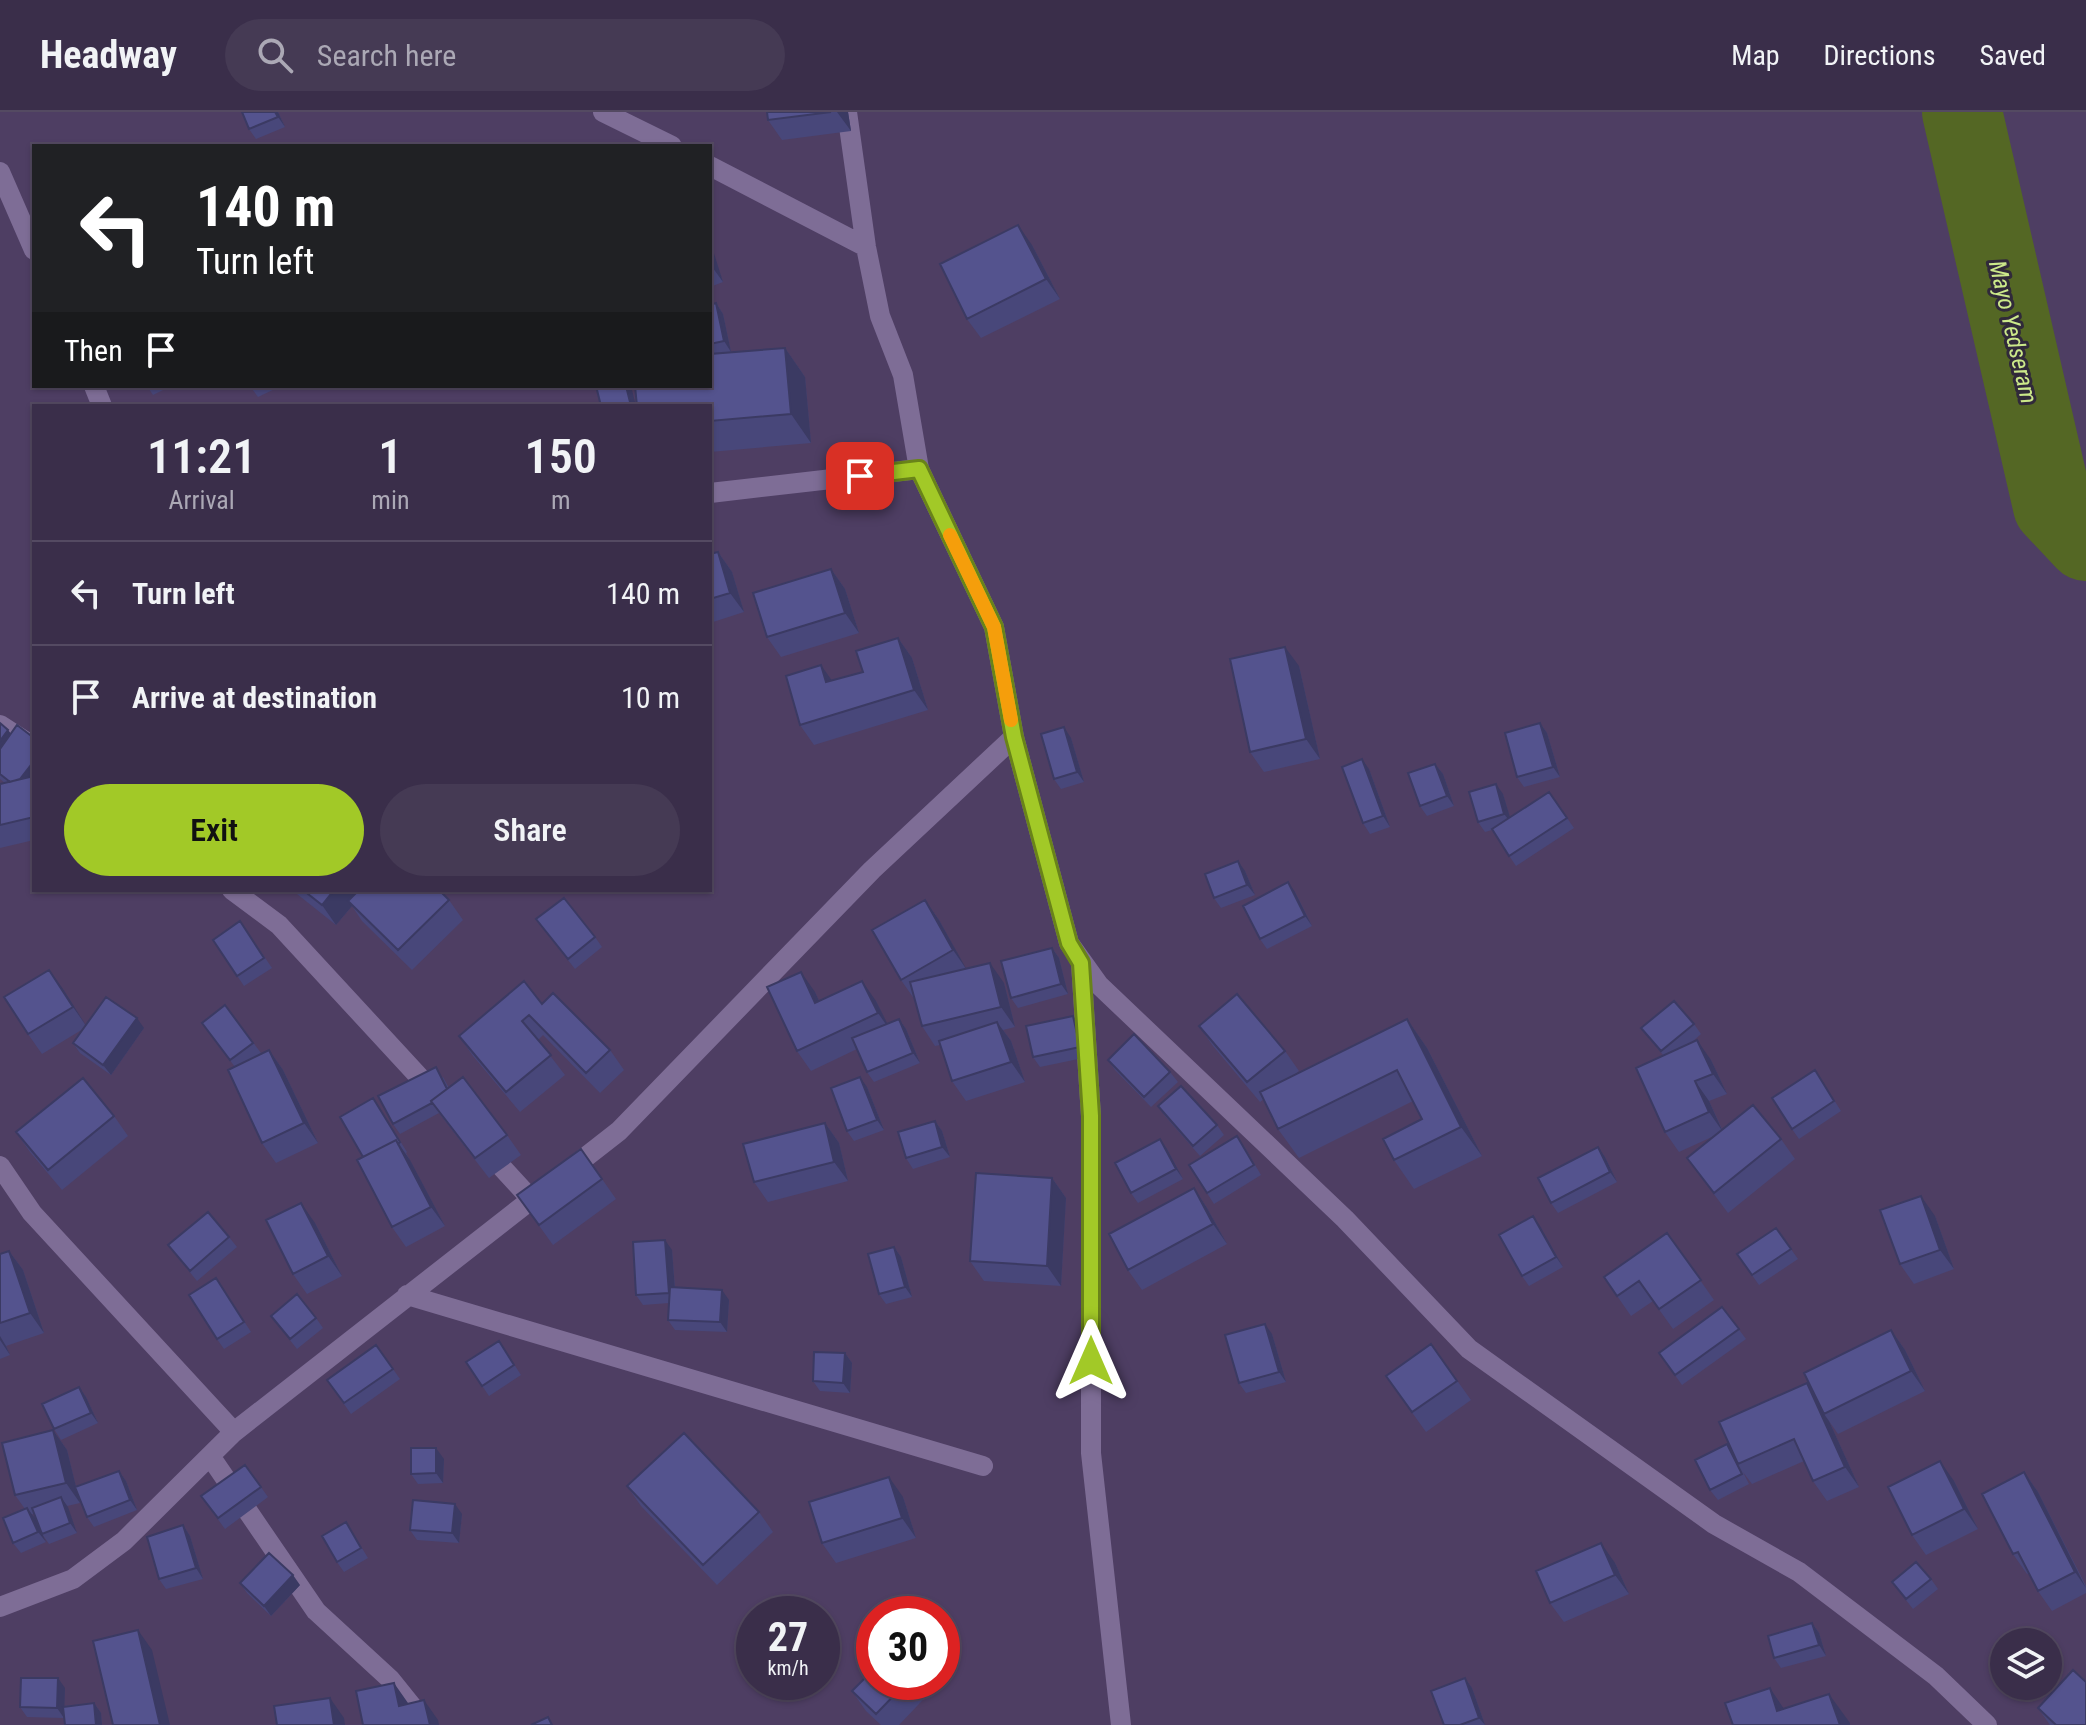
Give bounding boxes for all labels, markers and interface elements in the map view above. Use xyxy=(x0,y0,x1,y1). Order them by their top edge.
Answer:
search box xyxy=(225,19,785,91)
text: Headway xyxy=(40,33,177,77)
icon: search xyxy=(253,33,297,77)
text: Search here xyxy=(317,38,456,73)
text: Map xyxy=(1731,39,1780,72)
text: Directions xyxy=(1824,39,1935,72)
text: Saved xyxy=(1979,39,2046,72)
text: 140 m xyxy=(196,174,335,240)
icon: left xyxy=(64,176,168,280)
text: Turn left xyxy=(196,241,314,283)
water label: Mayo Yedseram xyxy=(1983,258,2043,406)
icon: arrive xyxy=(139,328,183,372)
text: Then xyxy=(64,333,123,368)
text: 11:21 xyxy=(147,428,256,485)
text: 1 xyxy=(378,428,402,485)
text: 150 xyxy=(525,428,597,485)
pin xyxy=(826,442,894,510)
icon: arrive xyxy=(838,454,882,498)
text: Arrival xyxy=(169,485,235,515)
text: min xyxy=(371,485,409,515)
text: m xyxy=(551,485,571,515)
icon: left xyxy=(64,571,108,615)
text: Turn left xyxy=(132,576,235,611)
text: 140 m xyxy=(606,576,680,611)
icon: arrive xyxy=(64,675,108,719)
text: Arrive at destination xyxy=(132,680,377,715)
text: 10 m xyxy=(621,680,680,715)
button: Exit xyxy=(64,784,364,876)
button: Share xyxy=(380,784,680,876)
position arrow xyxy=(1049,1319,1133,1403)
speed limit sign: 30 xyxy=(856,1596,960,1700)
text: 27 xyxy=(768,1614,808,1661)
map controls xyxy=(1990,1628,2062,1700)
button: layers xyxy=(1990,1628,2062,1700)
text: km/h xyxy=(767,1656,809,1680)

